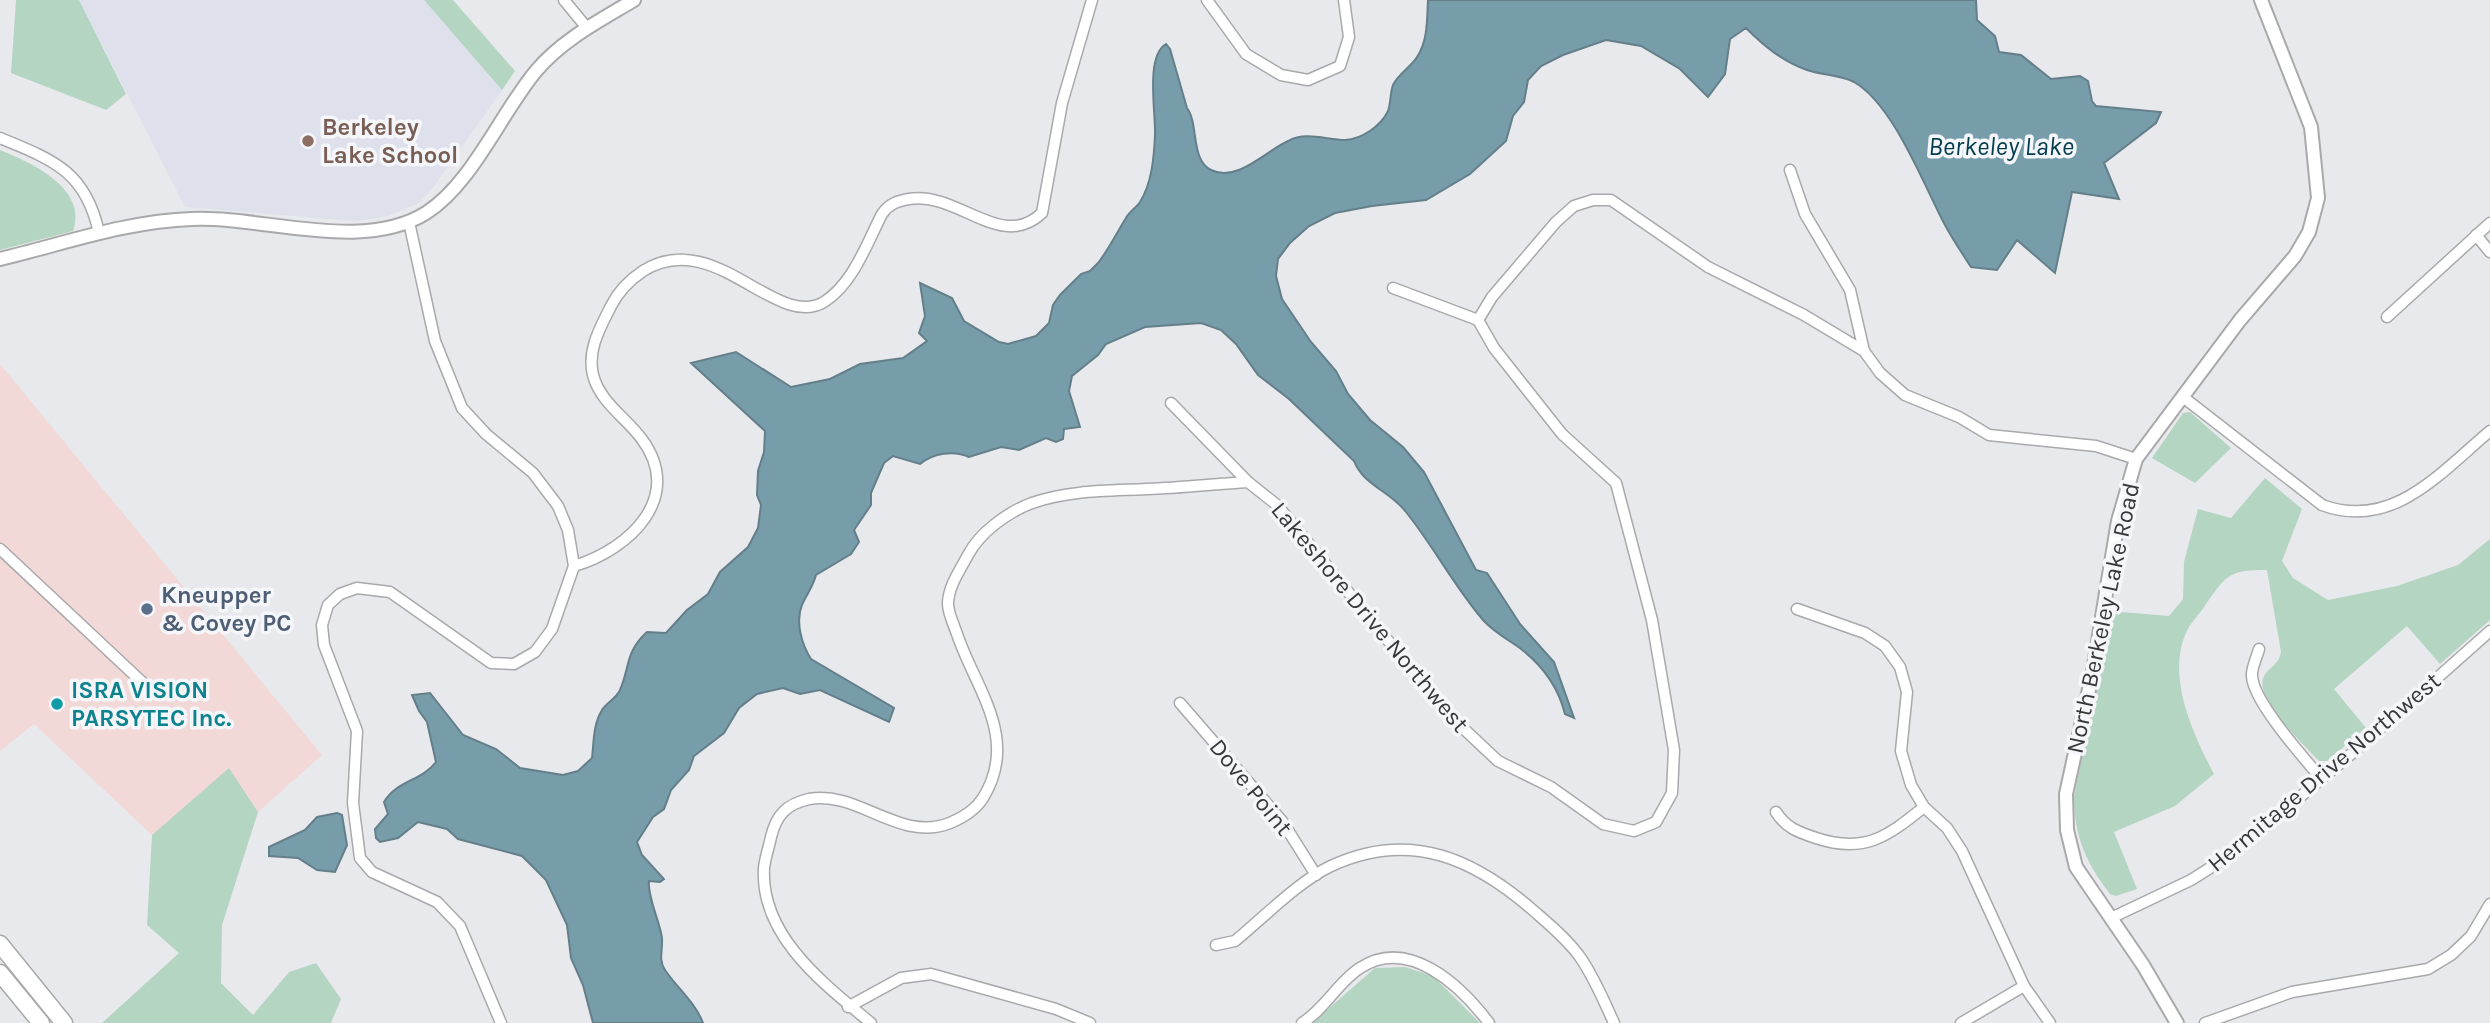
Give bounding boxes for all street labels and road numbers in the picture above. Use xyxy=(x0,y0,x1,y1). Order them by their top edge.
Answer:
street label: North Berkeley Lake Road xyxy=(2061,480,2145,756)
street label: Lakeshore Drive Northwest xyxy=(1265,496,1475,738)
street label: Hermitage Drive Northwest xyxy=(2202,666,2446,878)
street label: Dove Point xyxy=(1204,733,1298,841)

